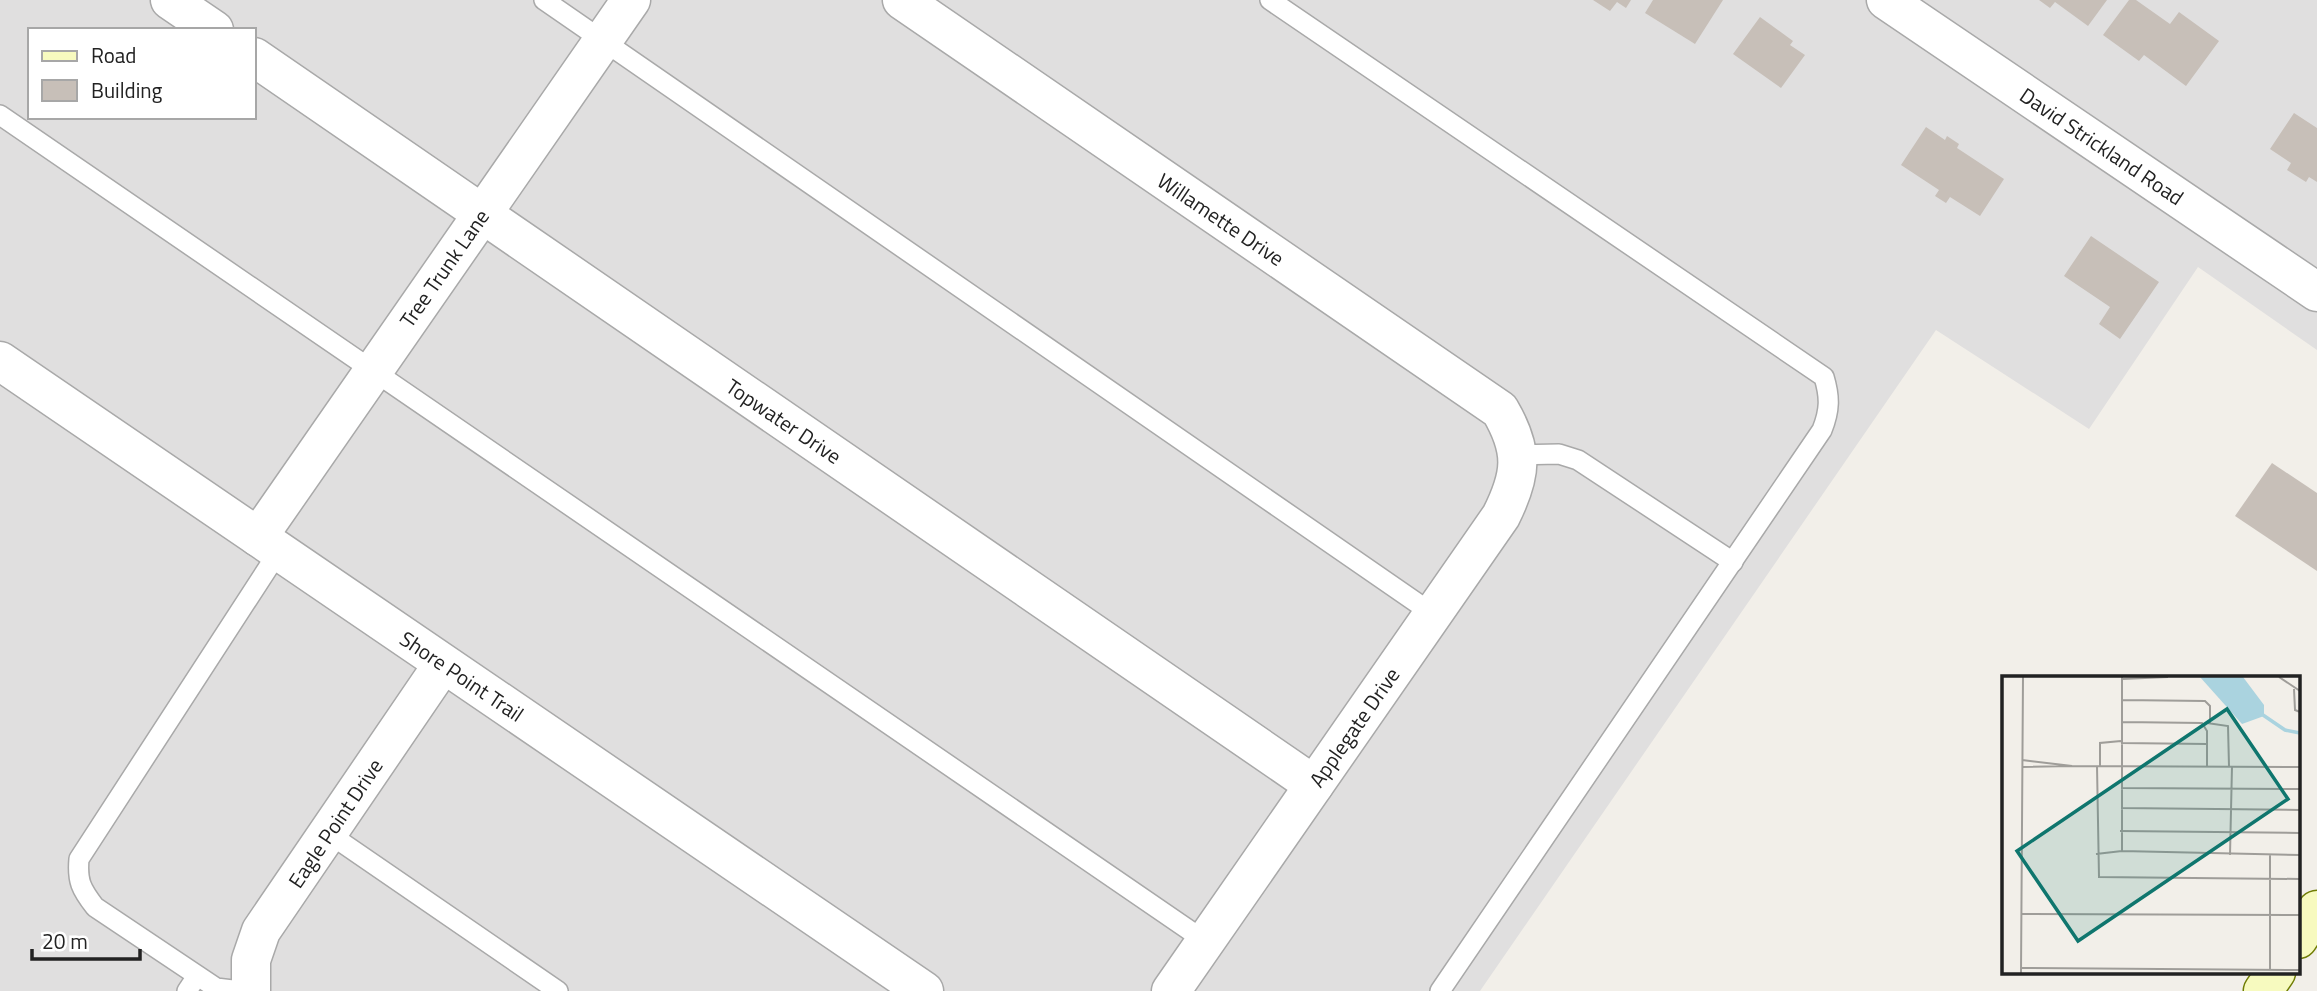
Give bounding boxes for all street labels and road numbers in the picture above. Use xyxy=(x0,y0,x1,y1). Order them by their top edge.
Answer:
street label: David Strickland Road xyxy=(2014,79,2190,213)
street label: Willamette Drive xyxy=(1151,165,1291,273)
street label: Tree Trunk Lane xyxy=(391,202,497,334)
street label: Topwater Drive xyxy=(720,370,848,472)
street label: Shore Point Trail xyxy=(393,623,531,729)
street label: Applegate Drive xyxy=(1301,661,1407,793)
street label: Eagle Point Drive xyxy=(280,752,390,894)

